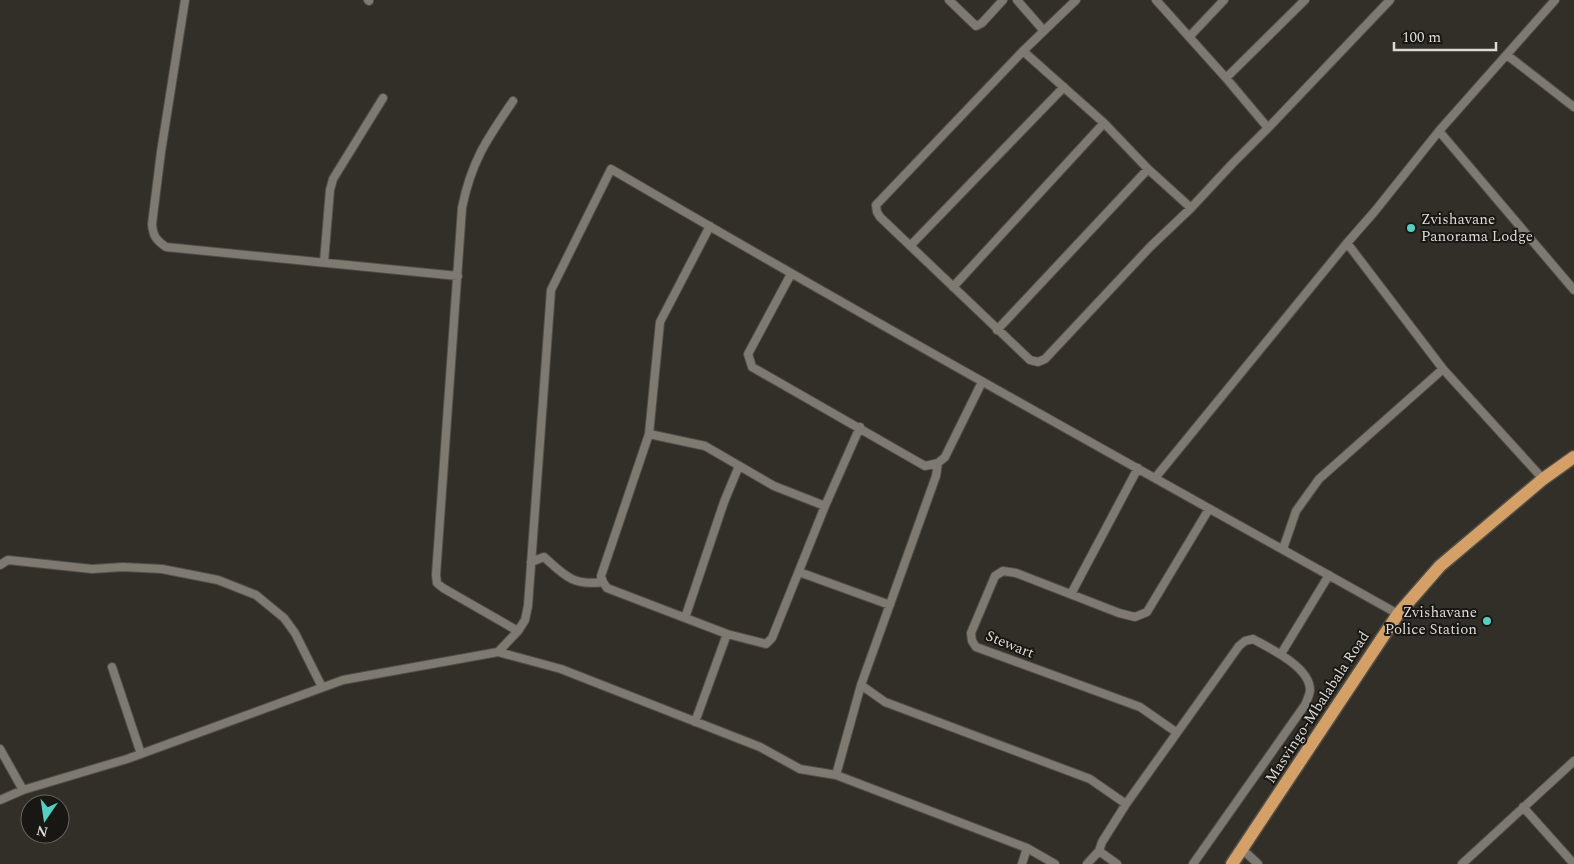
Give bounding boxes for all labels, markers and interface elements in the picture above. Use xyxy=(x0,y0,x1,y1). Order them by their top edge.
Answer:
scale bar xyxy=(1394,20,1496,52)
text: 100 m xyxy=(1402,26,1441,49)
place label: Zvishavane Panorama Lodge xyxy=(1421,208,1533,248)
marker: Zvishavane Panorama Lodge xyxy=(1405,222,1417,234)
place label: Zvishavane Police Station xyxy=(1385,601,1477,641)
marker: Zvishavane Police Station xyxy=(1481,615,1493,627)
street label: Stewart xyxy=(982,624,1038,665)
street label: Masvingo-Mbalabala Road xyxy=(1259,627,1375,788)
north arrow xyxy=(20,794,70,844)
text: N xyxy=(34,820,50,843)

